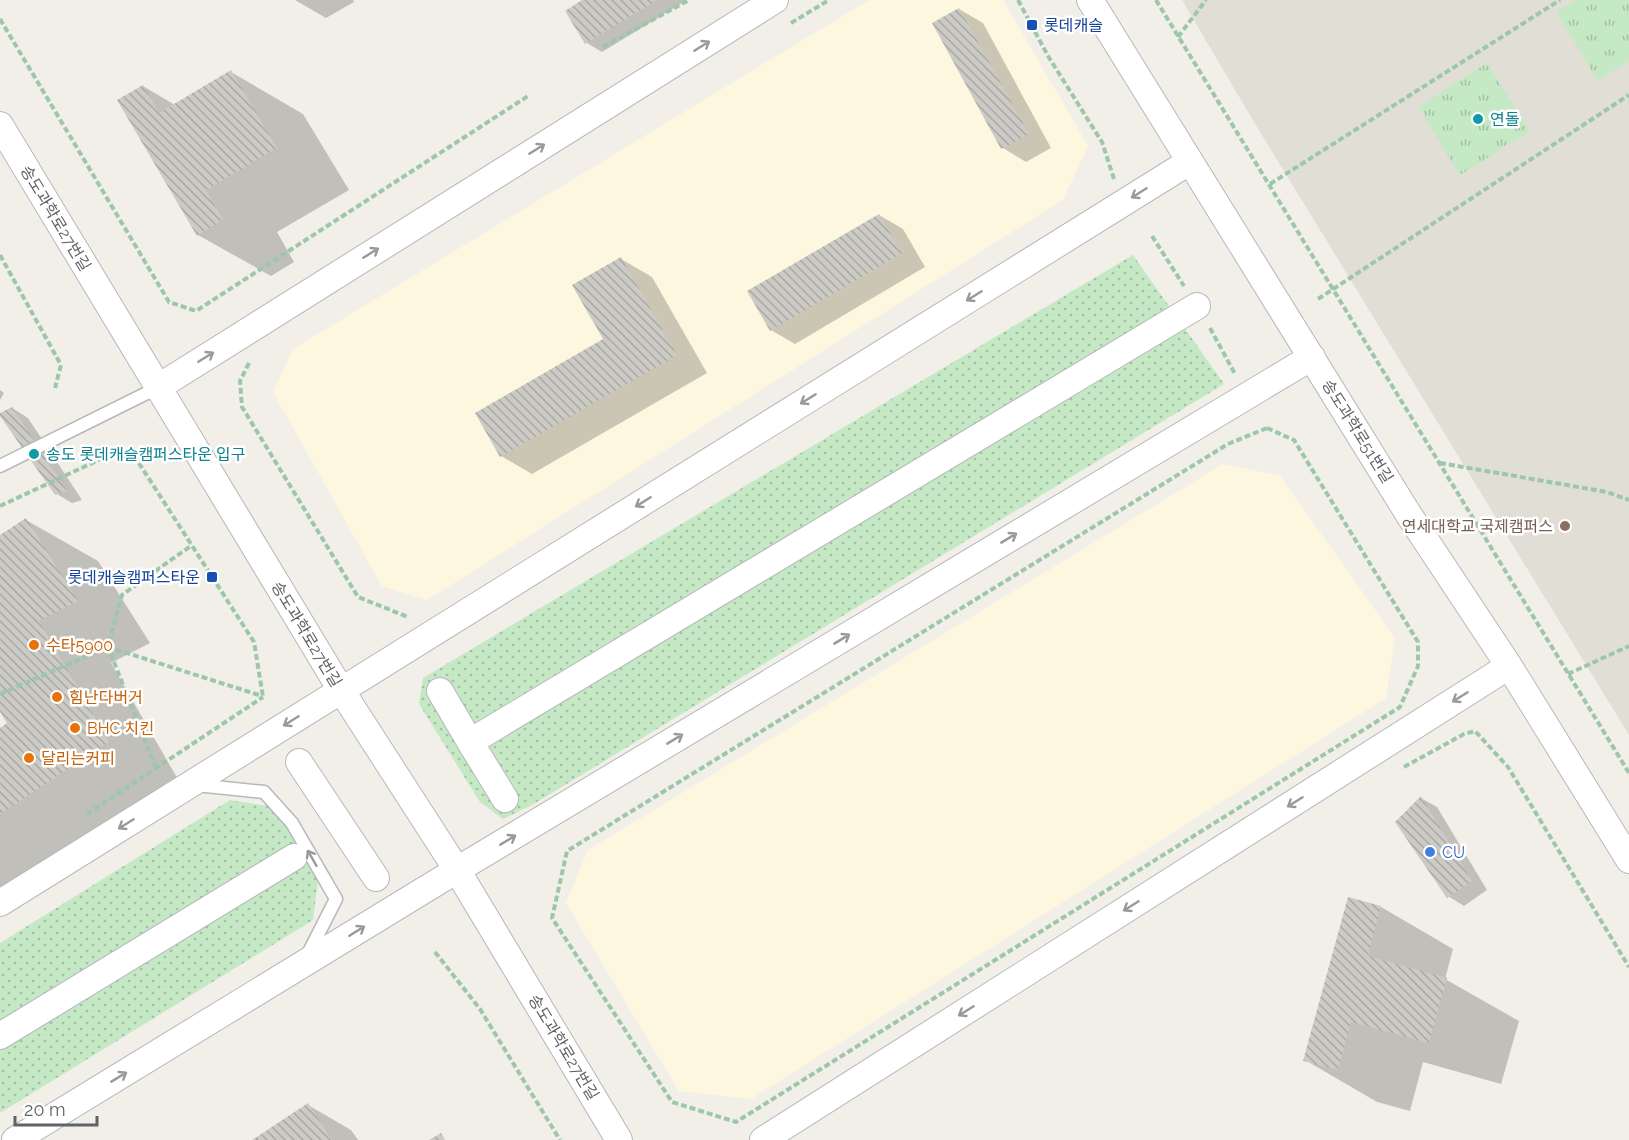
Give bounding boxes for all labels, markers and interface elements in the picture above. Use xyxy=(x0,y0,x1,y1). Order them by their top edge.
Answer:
place label: 롯데캐슬 xyxy=(1044,16,1103,35)
marker: 롯데캐슬 xyxy=(1025,18,1039,32)
one-way arrow xyxy=(693,39,710,51)
place label: 연돌 xyxy=(1490,110,1520,129)
marker: 연돌 xyxy=(1471,112,1485,126)
one-way arrow xyxy=(528,143,545,155)
street label: 송도과학로27번길 xyxy=(17,162,95,275)
one-way arrow xyxy=(1131,187,1148,199)
one-way arrow xyxy=(363,247,379,259)
one-way arrow xyxy=(966,290,983,302)
one-way arrow xyxy=(197,350,214,362)
street label: 송도과학로51번길 xyxy=(1318,376,1397,487)
one-way arrow xyxy=(800,394,817,406)
place label: 송도 롯데캐슬캠퍼스타운 입구 xyxy=(46,445,246,464)
marker: 송도 롯데캐슬캠퍼스타운 입구 xyxy=(27,447,41,461)
one-way arrow xyxy=(635,497,652,509)
place label: 연세대학교 국제캠퍼스 xyxy=(1402,517,1553,536)
marker: 연세대학교 국제캠퍼스 xyxy=(1558,519,1572,533)
one-way arrow xyxy=(1000,532,1017,544)
place label: 롯데캐슬캠퍼스타운 xyxy=(68,568,200,587)
marker: 롯데캐슬캠퍼스타운 xyxy=(205,570,219,584)
street label: 송도과학로27번길 xyxy=(268,578,346,691)
one-way arrow xyxy=(833,633,850,645)
place label: 수타5900 xyxy=(46,636,113,655)
marker: 수타5900 xyxy=(27,638,41,652)
place label: 힘난다버거 xyxy=(69,688,143,707)
marker: 힘난다버거 xyxy=(50,690,64,704)
one-way arrow xyxy=(1452,692,1469,704)
one-way arrow xyxy=(284,715,300,727)
place label: BHC 치킨 xyxy=(87,719,154,738)
marker: BHC 치킨 xyxy=(68,721,82,735)
one-way arrow xyxy=(666,733,683,745)
place label: 달리는커피 xyxy=(41,749,115,768)
marker: 달리는커피 xyxy=(22,751,36,765)
one-way arrow xyxy=(1287,796,1304,808)
one-way arrow xyxy=(118,819,135,831)
one-way arrow xyxy=(499,833,516,845)
place label: CU xyxy=(1442,843,1465,862)
marker: CU xyxy=(1423,845,1437,859)
one-way arrow xyxy=(306,850,318,867)
one-way arrow xyxy=(1122,900,1139,913)
one-way arrow xyxy=(348,924,365,936)
street label: 송도과학로27번길 xyxy=(525,991,603,1104)
one-way arrow xyxy=(958,1005,975,1017)
one-way arrow xyxy=(110,1070,127,1082)
scale bar xyxy=(15,1089,98,1127)
text: 20 m xyxy=(24,1099,66,1120)

